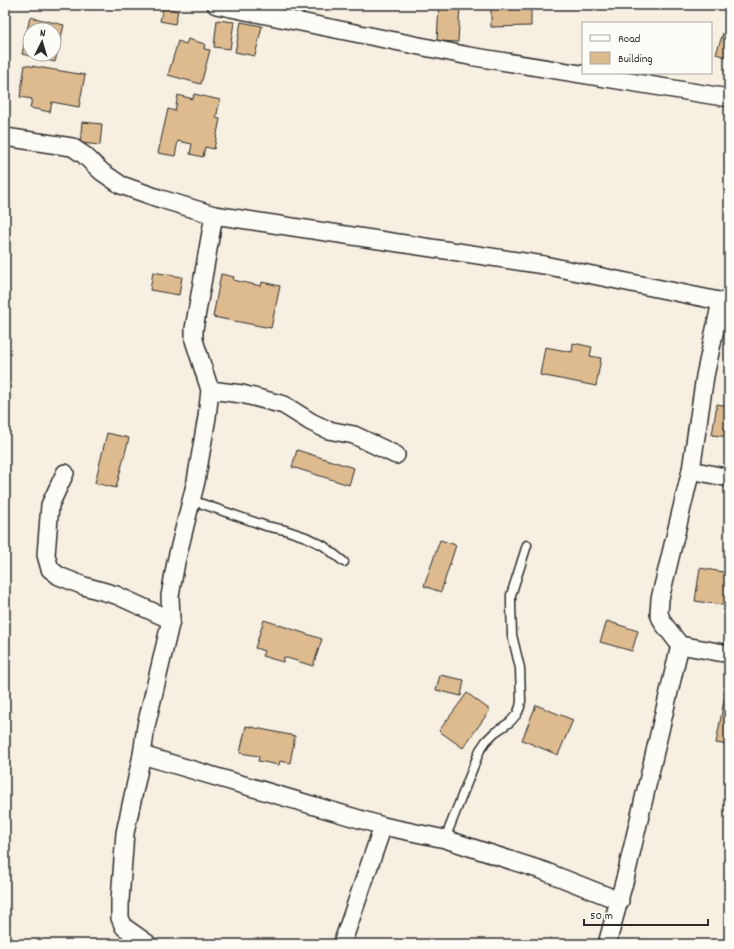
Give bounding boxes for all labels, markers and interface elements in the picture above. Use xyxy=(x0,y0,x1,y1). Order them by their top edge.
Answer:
north arrow xyxy=(22,22,62,62)
legend xyxy=(582,22,712,74)
text: N xyxy=(39,26,47,42)
text: Road xyxy=(618,31,640,48)
text: Building xyxy=(618,51,653,68)
scale bar xyxy=(584,901,708,927)
text: 50 m xyxy=(590,908,613,925)

